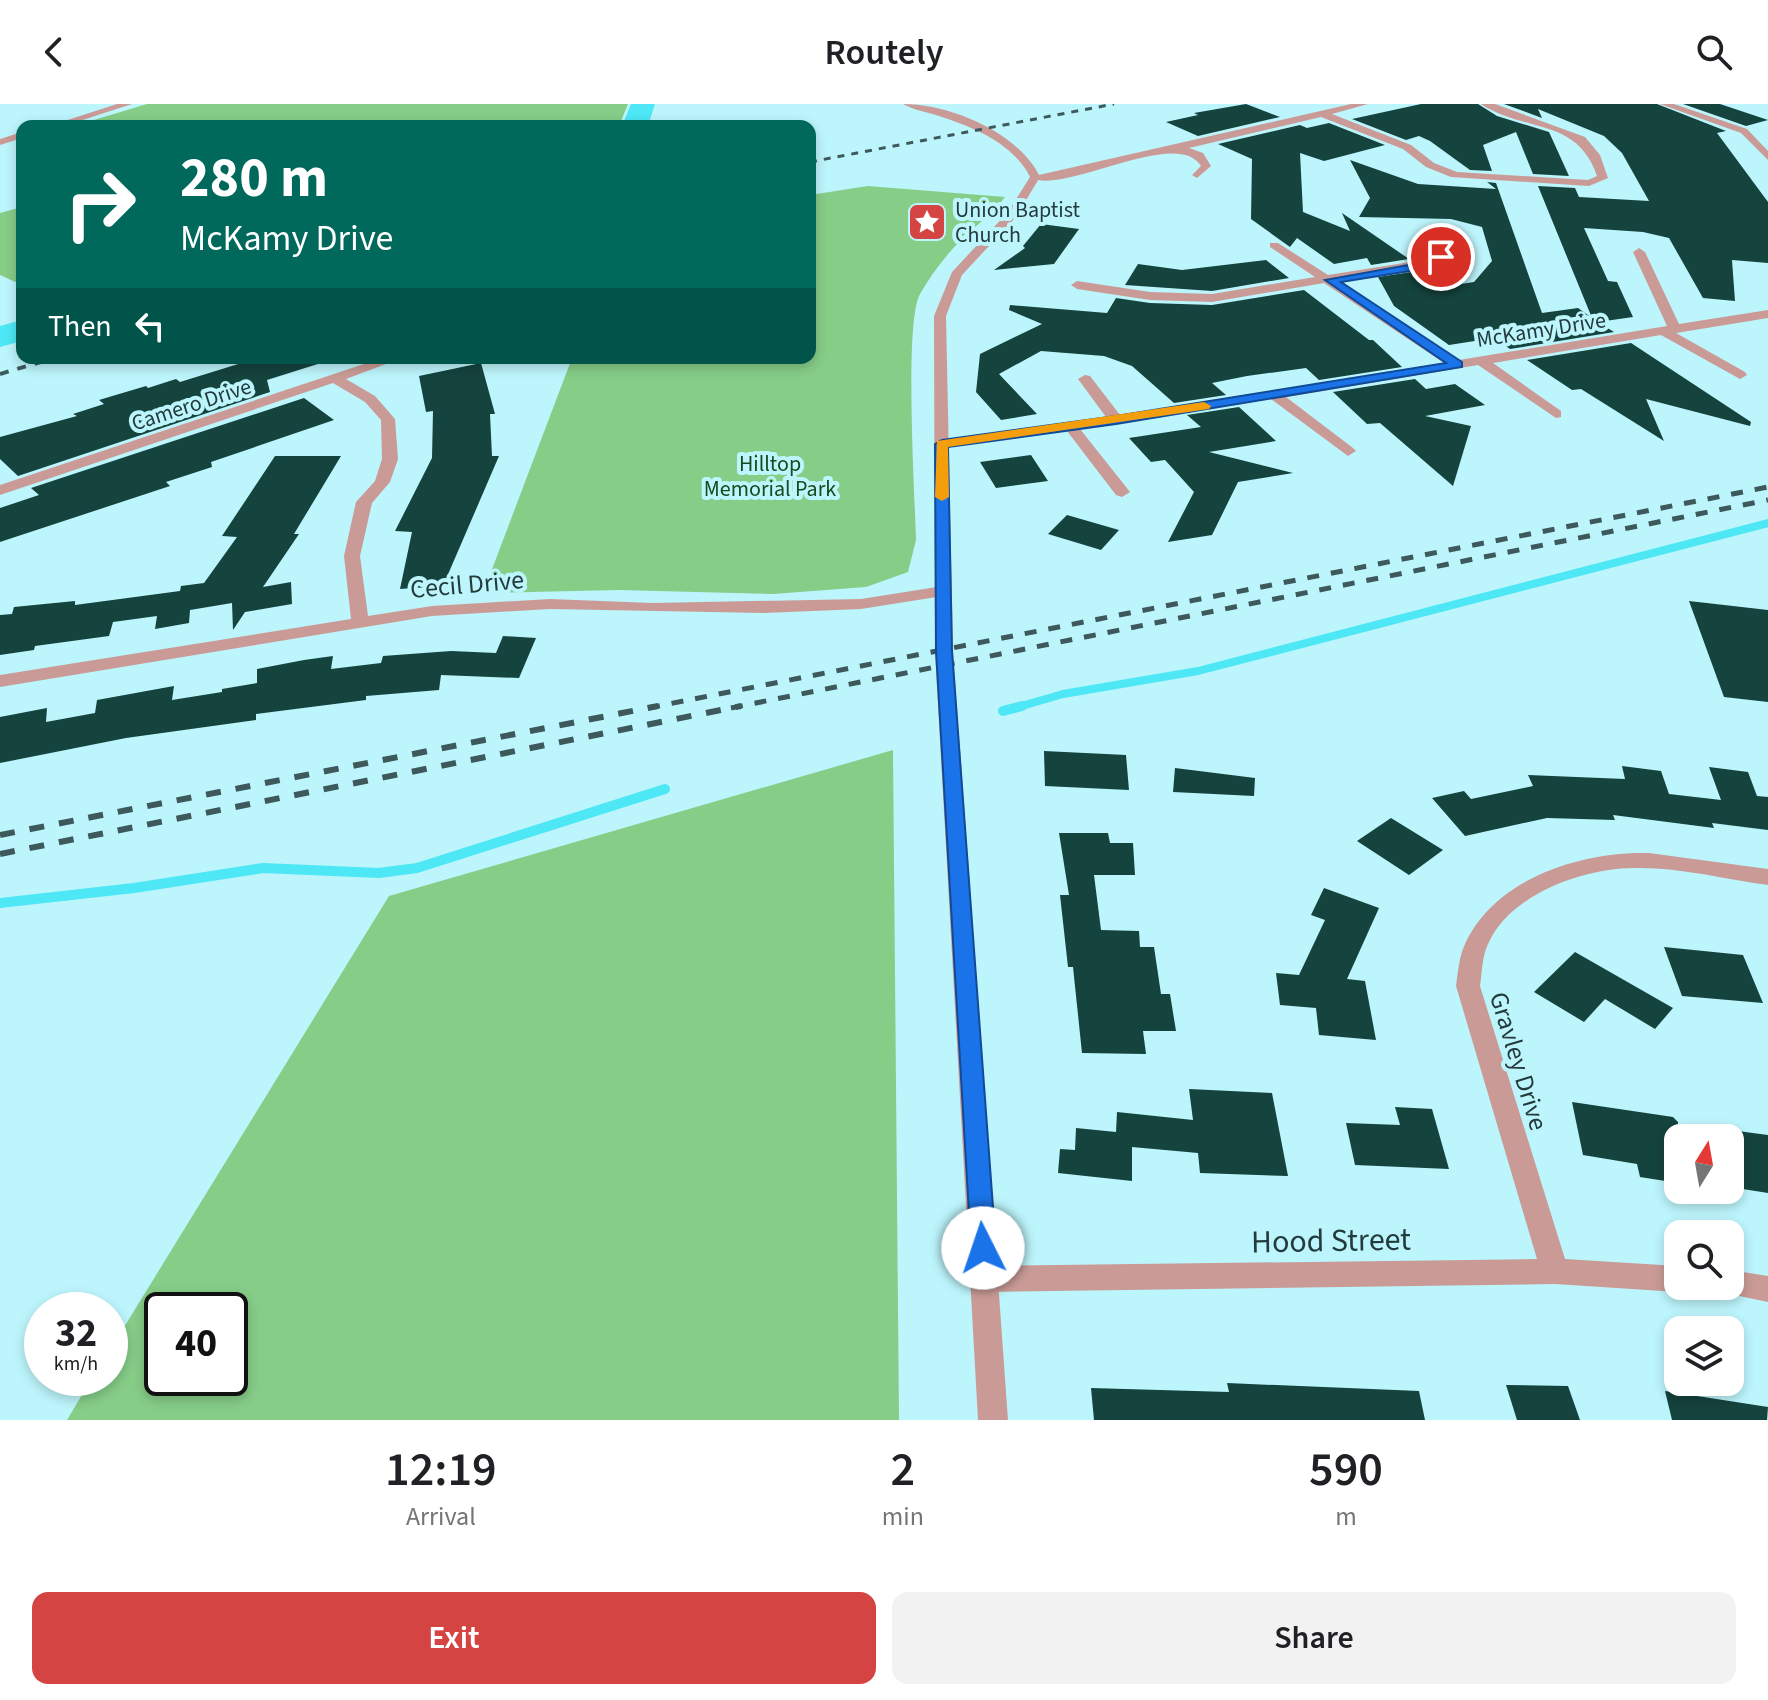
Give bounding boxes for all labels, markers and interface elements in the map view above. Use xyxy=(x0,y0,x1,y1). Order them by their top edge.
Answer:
text: Routely xyxy=(825,27,943,78)
icon: back xyxy=(32,30,76,74)
icon: search xyxy=(1692,30,1736,74)
text: 280 m xyxy=(180,139,328,218)
icon: right xyxy=(48,152,152,256)
place label: Union Baptist Church xyxy=(955,194,1080,251)
place icon: Union Baptist Church xyxy=(906,201,948,243)
text: McKamy Drive xyxy=(180,213,393,264)
pin xyxy=(1407,223,1475,291)
icon: arrive xyxy=(1419,235,1463,279)
icon: left xyxy=(128,304,172,348)
street label: McKamy Drive xyxy=(1474,304,1608,356)
text: Then xyxy=(48,305,112,348)
street label: Camero Drive xyxy=(127,371,255,439)
park label: Hilltop Memorial Park xyxy=(704,448,836,505)
street label: Cecil Drive xyxy=(409,561,526,608)
street label: Gravley Drive xyxy=(1480,987,1557,1135)
north arrow xyxy=(1664,1124,1744,1204)
map controls xyxy=(1664,1124,1744,1396)
position arrow xyxy=(941,1206,1025,1290)
street label: Hood Street xyxy=(1251,1217,1412,1265)
button: search xyxy=(1664,1220,1744,1300)
speed limit sign: 40 xyxy=(144,1292,248,1396)
text: 32 xyxy=(55,1305,97,1362)
button: layers xyxy=(1664,1316,1744,1396)
text: km/h xyxy=(54,1350,98,1378)
text: 12:19 xyxy=(385,1436,497,1504)
text: 2 xyxy=(891,1436,915,1504)
text: 590 xyxy=(1309,1436,1383,1504)
text: Arrival xyxy=(406,1498,476,1535)
text: min xyxy=(882,1498,924,1535)
text: m xyxy=(1335,1498,1357,1535)
button: Exit xyxy=(32,1592,876,1684)
button: Share xyxy=(892,1592,1736,1684)

